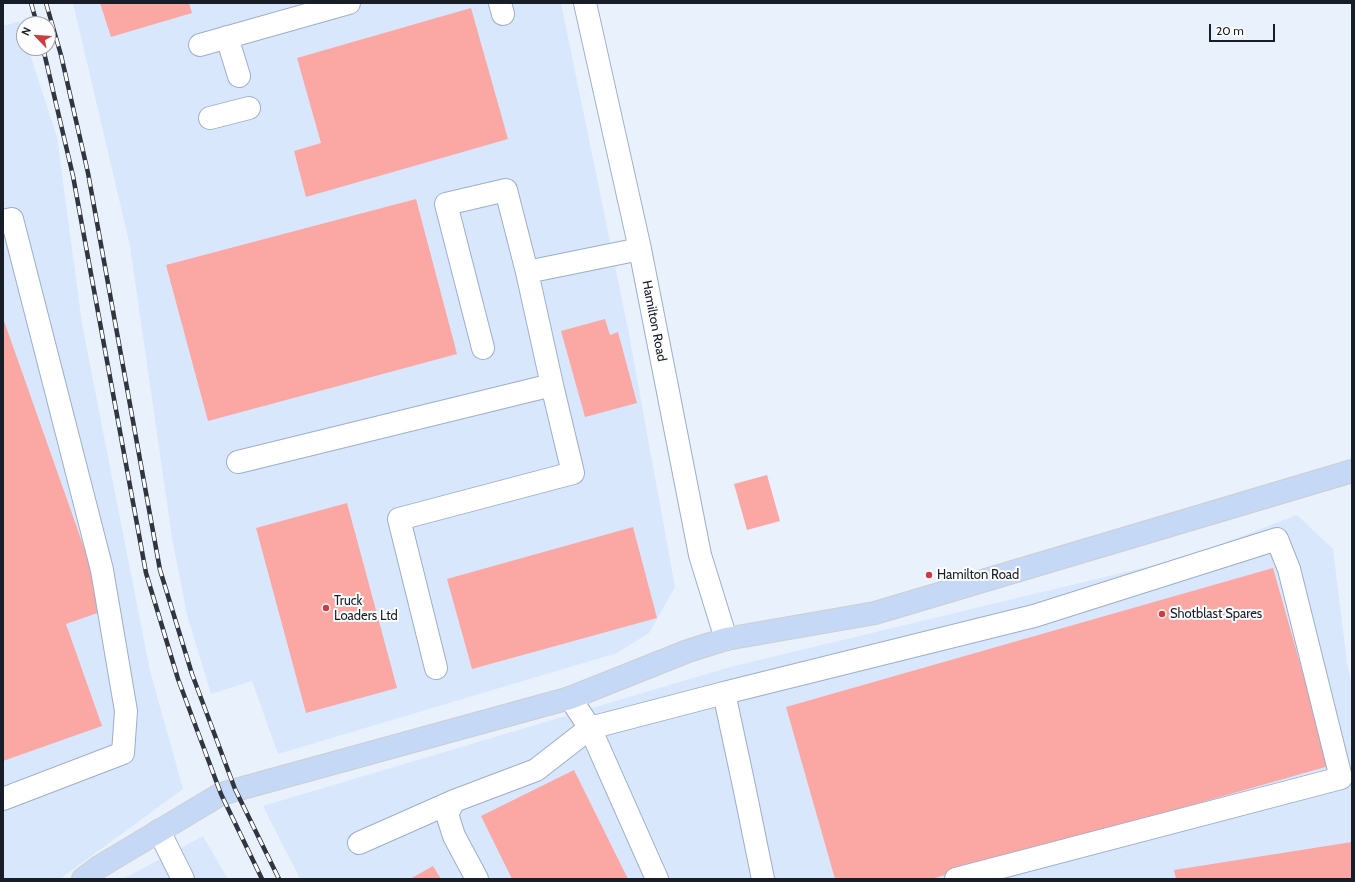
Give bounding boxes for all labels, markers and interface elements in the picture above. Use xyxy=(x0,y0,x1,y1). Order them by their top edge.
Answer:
north arrow xyxy=(16,16,56,56)
scale bar xyxy=(1211,16,1277,42)
text: 20 m xyxy=(1216,23,1244,38)
text: N xyxy=(18,25,34,38)
street label: Hamilton Road xyxy=(638,279,670,363)
place label: Hamilton Road xyxy=(937,567,1019,583)
marker: Hamilton Road xyxy=(924,570,934,580)
place label: Truck Loaders Ltd xyxy=(334,593,398,624)
marker: Truck Loaders Ltd xyxy=(321,603,331,613)
place label: Shotblast Spares xyxy=(1170,606,1262,622)
marker: Shotblast Spares xyxy=(1157,609,1167,619)

